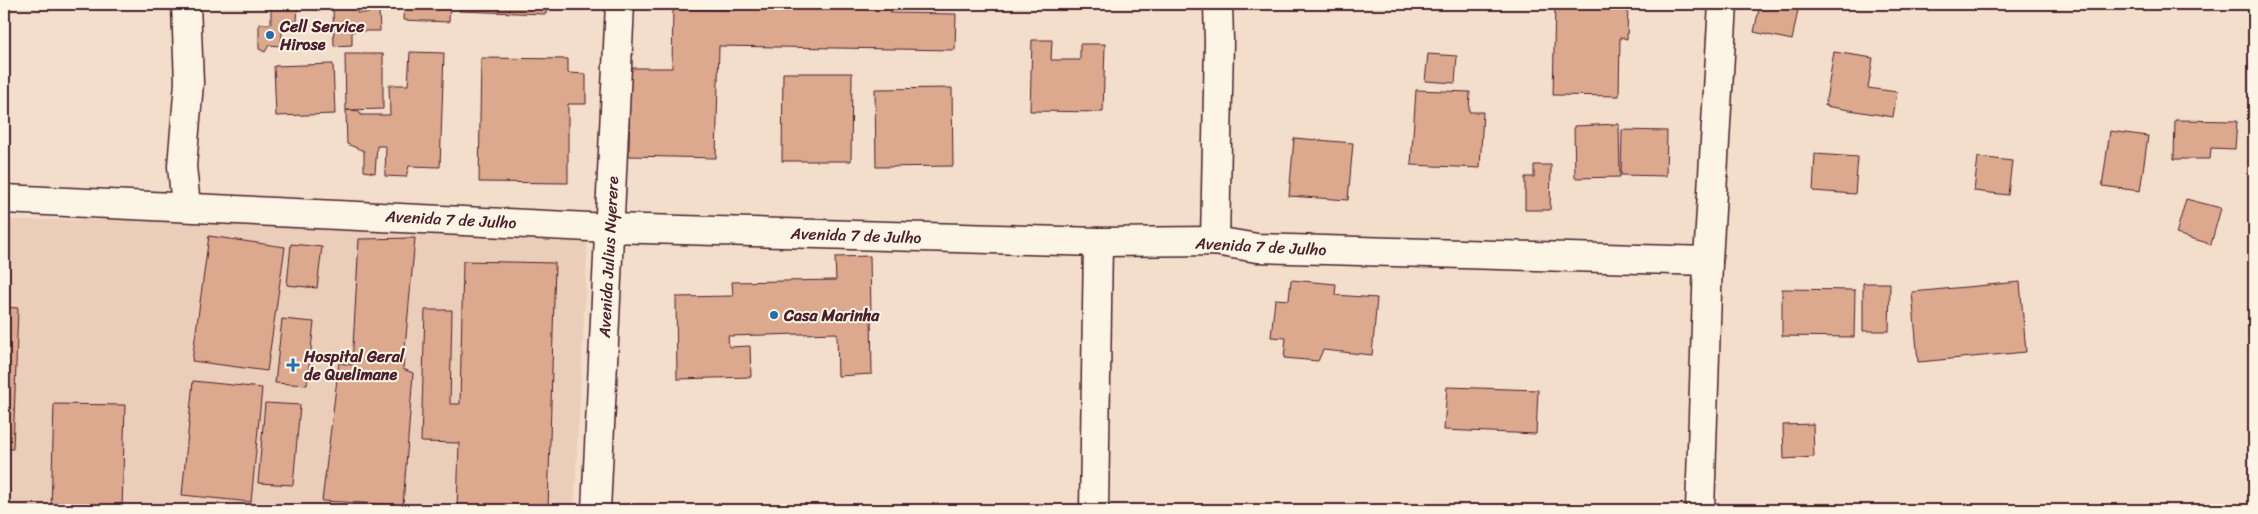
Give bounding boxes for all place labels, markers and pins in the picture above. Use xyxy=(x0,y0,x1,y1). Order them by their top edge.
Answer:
place label: Cell Service Hirose xyxy=(279,12,365,59)
marker: Cell Service Hirose xyxy=(264,29,276,41)
place label: Casa Marinha xyxy=(783,301,880,330)
marker: Casa Marinha xyxy=(768,309,780,321)
place label: Hospital Geral de Quelimane xyxy=(303,342,406,389)
marker: Hospital Geral de Quelimane xyxy=(286,358,300,372)

